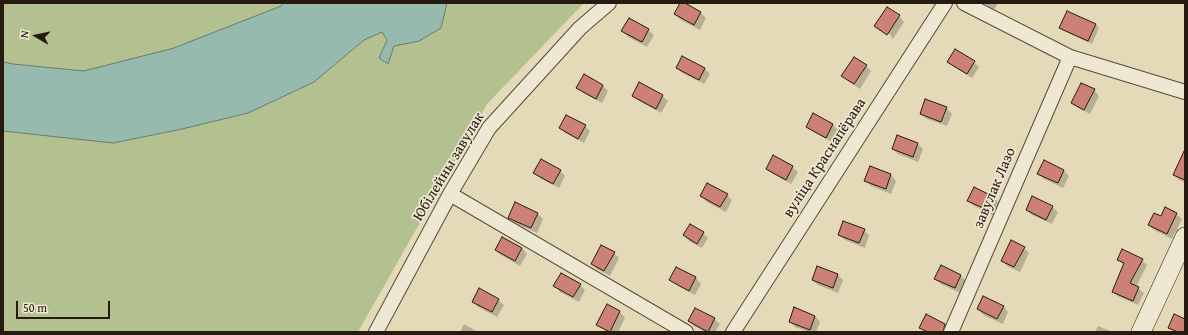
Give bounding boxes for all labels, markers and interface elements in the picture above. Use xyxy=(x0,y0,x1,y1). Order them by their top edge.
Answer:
north arrow xyxy=(16,16,56,56)
text: N xyxy=(16,29,33,39)
street label: вуліца Краснапёрава xyxy=(780,95,870,221)
street label: Юбілейны завулак xyxy=(410,110,488,224)
street label: завулак Лазо xyxy=(970,145,1020,231)
scale bar xyxy=(18,293,112,319)
text: 50 m xyxy=(23,299,47,316)

